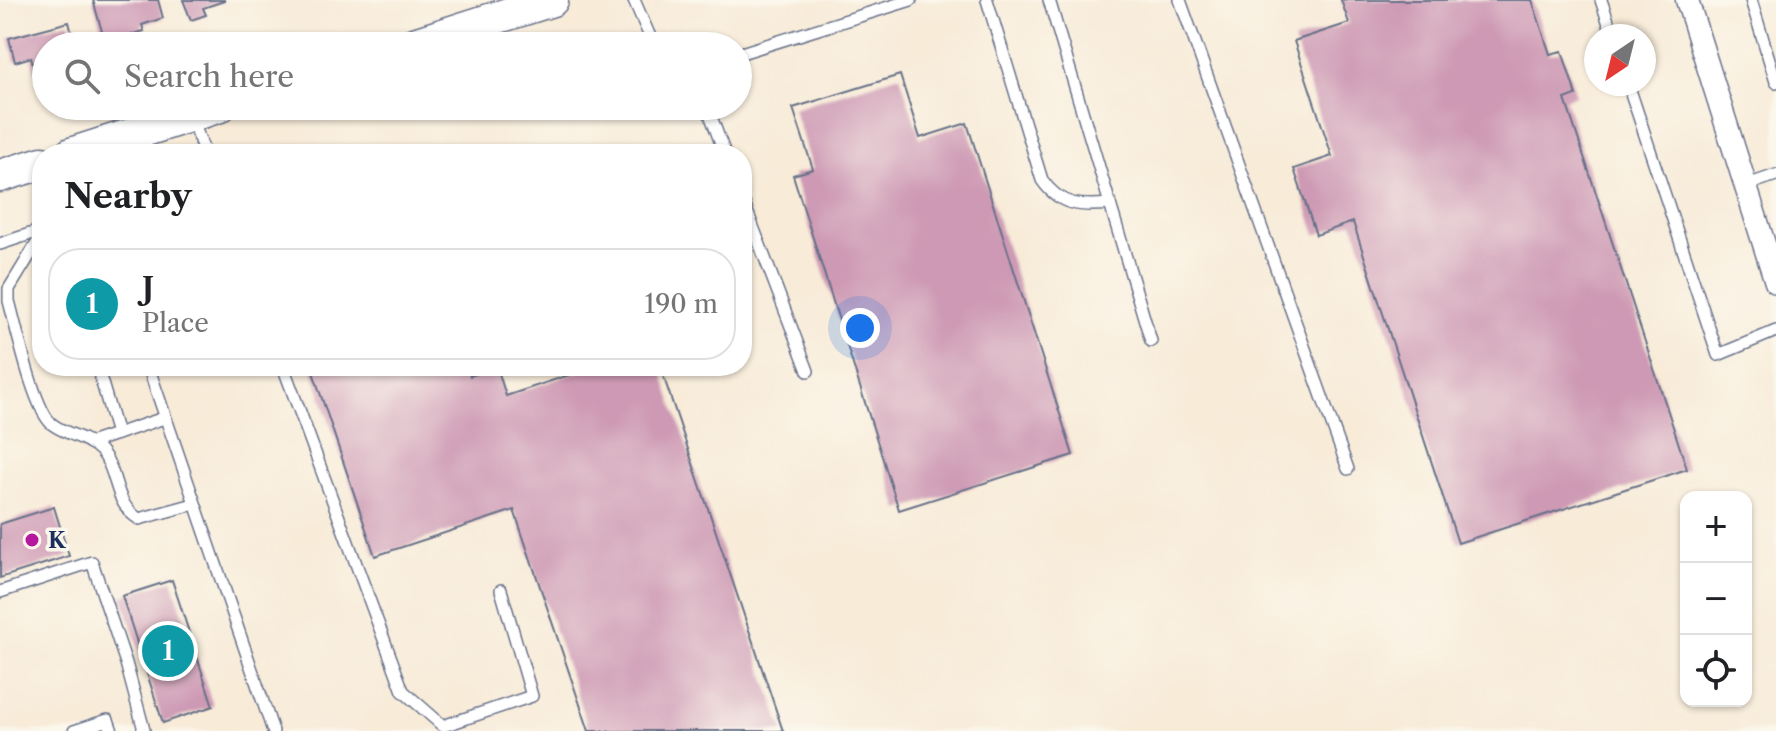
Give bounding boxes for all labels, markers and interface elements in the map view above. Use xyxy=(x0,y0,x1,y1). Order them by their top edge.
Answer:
north arrow xyxy=(1584,24,1656,96)
search box xyxy=(32,32,752,120)
icon: search xyxy=(60,54,104,98)
text: Search here xyxy=(124,58,294,95)
text: Nearby xyxy=(64,175,192,217)
text: J xyxy=(142,270,154,307)
text: 1 xyxy=(86,288,98,320)
text: 190 m xyxy=(644,288,718,320)
text: Place xyxy=(142,307,209,339)
your location xyxy=(840,308,880,348)
map controls xyxy=(1680,491,1752,707)
button: + xyxy=(1680,491,1752,563)
place label: K xyxy=(48,527,67,554)
marker: K xyxy=(23,531,41,549)
button: − xyxy=(1680,563,1752,635)
pin: 1 xyxy=(142,621,194,681)
button: locate xyxy=(1680,635,1752,707)

